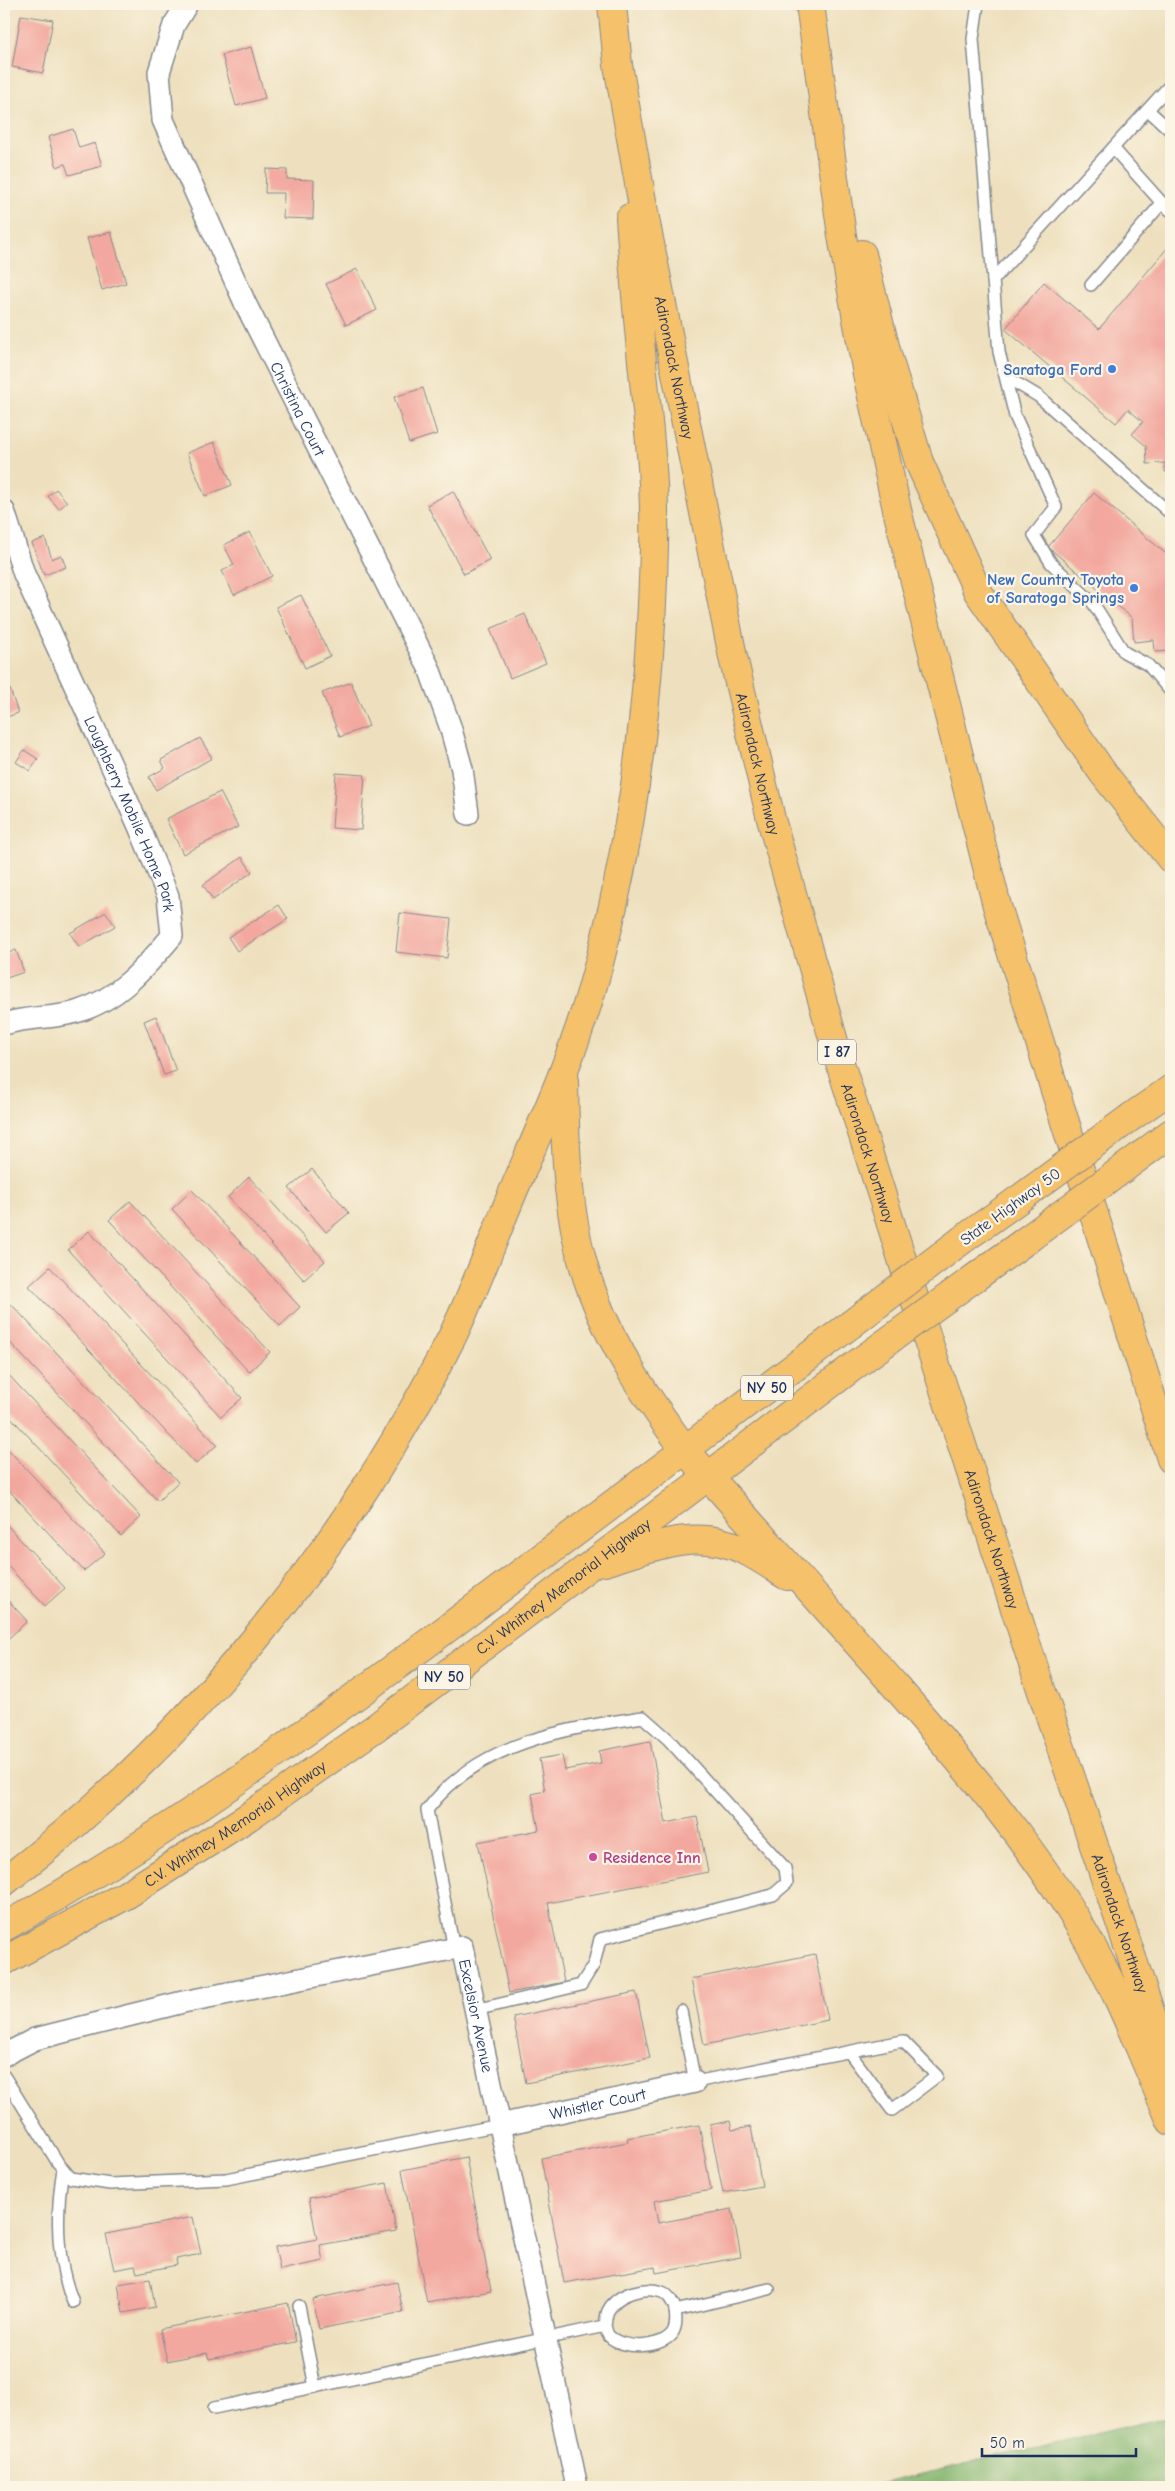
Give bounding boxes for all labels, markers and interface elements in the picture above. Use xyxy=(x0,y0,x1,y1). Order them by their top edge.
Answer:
street label: Adirondack Northway xyxy=(651,294,697,442)
street label: Christina Court xyxy=(266,359,329,460)
place label: Saratoga Ford xyxy=(1003,361,1102,379)
marker: Saratoga Ford xyxy=(1106,363,1118,375)
place label: New Country Toyota of Saratoga Springs xyxy=(987,571,1124,607)
marker: New Country Toyota of Saratoga Springs xyxy=(1128,582,1140,594)
street label: Adirondack Northway xyxy=(732,691,783,838)
street label: Loughberry Mobile Home Park xyxy=(80,714,178,913)
road number: I 87 xyxy=(818,1040,856,1064)
street label: Adirondack Northway xyxy=(837,1081,898,1226)
street label: State Highway 50 xyxy=(957,1164,1064,1249)
road number: NY 50 xyxy=(741,1376,793,1400)
street label: Adirondack Northway xyxy=(960,1467,1023,1612)
street label: C.V. Whitney Memorial Highway xyxy=(472,1515,655,1659)
road number: NY 50 xyxy=(418,1664,470,1690)
street label: C.V. Whitney Memorial Highway xyxy=(141,1757,330,1891)
place label: Residence Inn xyxy=(603,1849,701,1867)
marker: Residence Inn xyxy=(587,1851,599,1863)
street label: Adirondack Northway xyxy=(1087,1852,1151,1996)
street label: Excelsior Avenue xyxy=(455,1958,496,2074)
street label: Whistler Court xyxy=(548,2085,648,2124)
scale bar xyxy=(982,2426,1136,2458)
text: 50 m xyxy=(990,2434,1025,2452)

